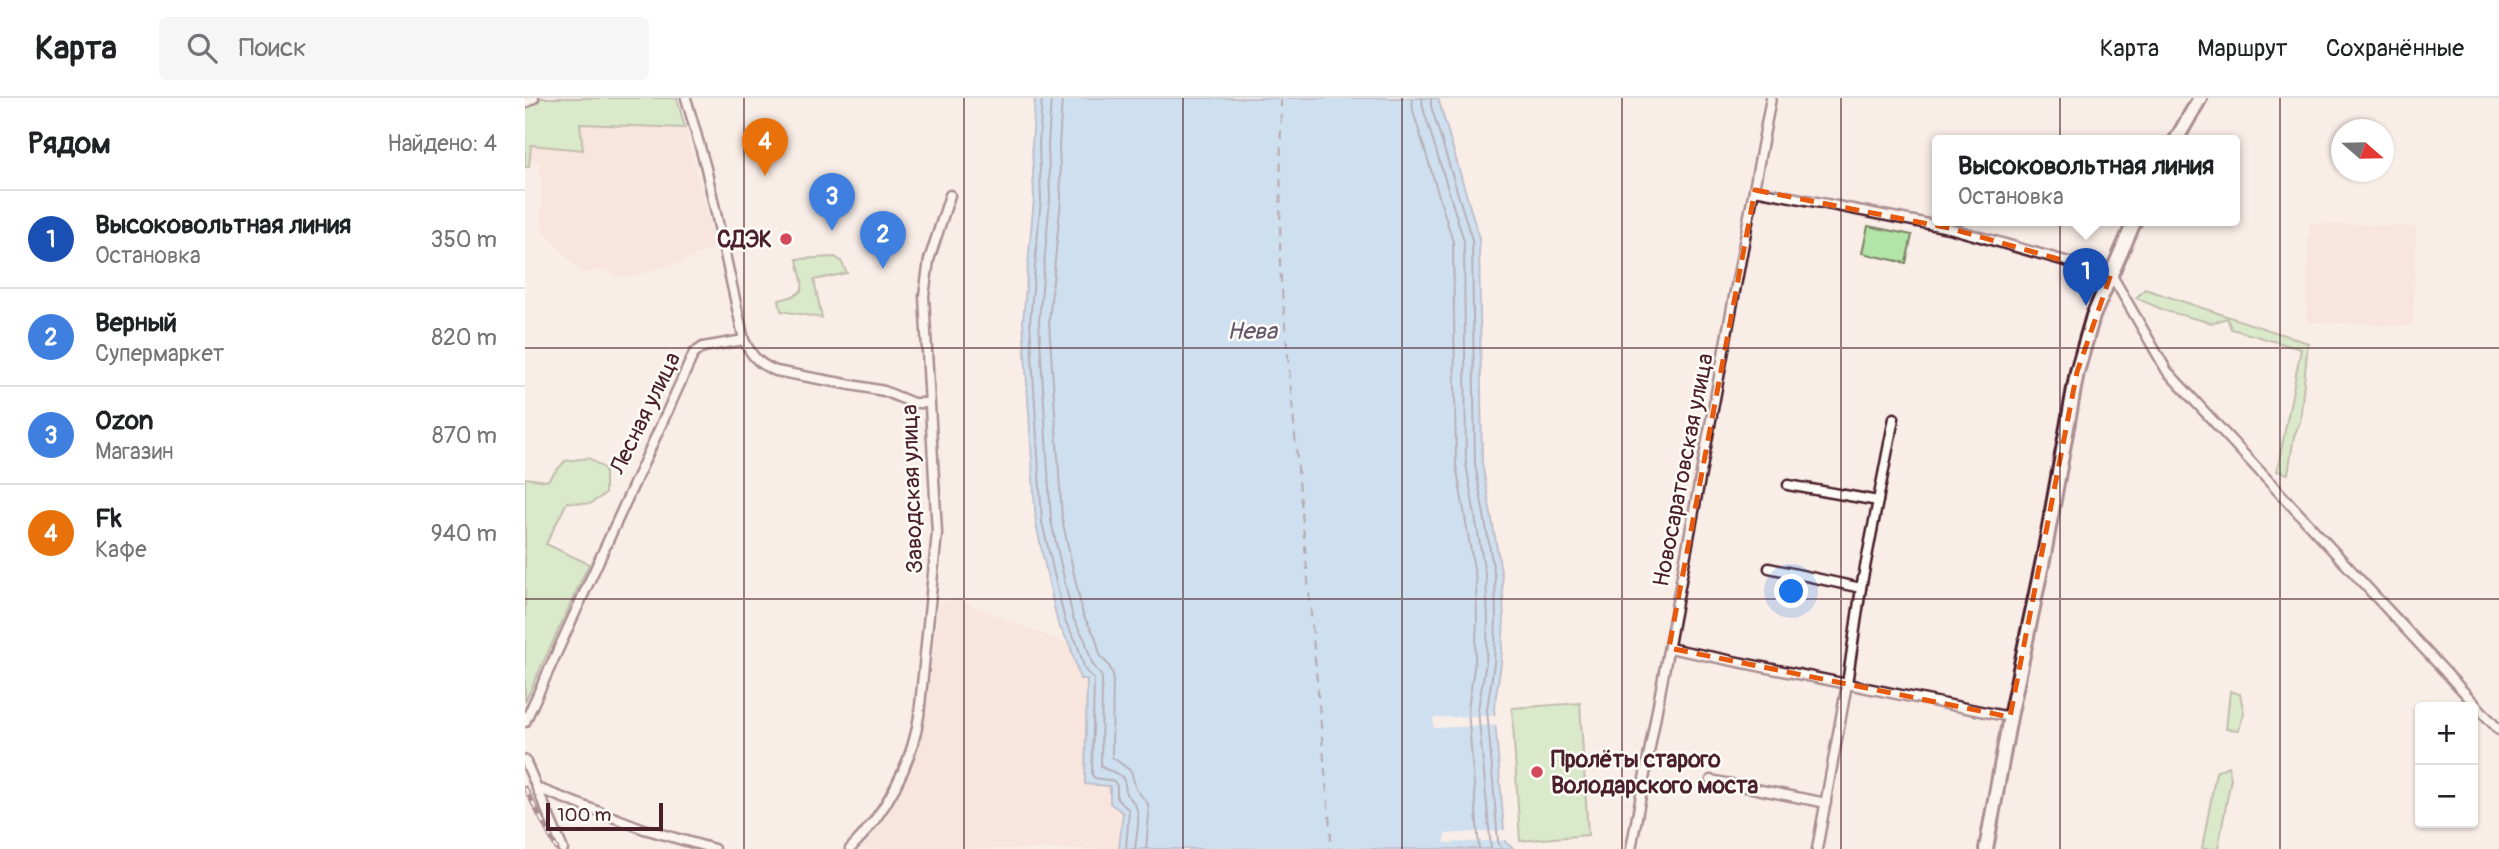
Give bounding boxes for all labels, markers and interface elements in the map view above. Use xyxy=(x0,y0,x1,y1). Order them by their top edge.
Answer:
search box xyxy=(159,17,649,80)
text: Карта xyxy=(35,28,117,69)
icon: search xyxy=(183,29,221,67)
text: Поиск xyxy=(239,32,307,64)
text: Карта xyxy=(2100,34,2159,63)
text: Маршрут xyxy=(2197,34,2288,63)
text: Сохранённые xyxy=(2326,34,2464,63)
pin: 4 xyxy=(742,118,788,176)
north arrow xyxy=(2331,119,2394,182)
text: Рядом xyxy=(28,125,111,162)
text: Найдено: 4 xyxy=(387,129,497,158)
popup xyxy=(1932,135,2240,226)
text: Высоковольтная линия xyxy=(1958,150,2214,182)
pin: 3 xyxy=(809,173,855,231)
text: Остановка xyxy=(1958,182,2064,211)
text: Высоковольтная линия xyxy=(95,209,351,241)
pin: 2 xyxy=(860,211,906,269)
text: 1 xyxy=(47,225,56,254)
text: 350 m xyxy=(431,225,497,254)
place label: СДЭК xyxy=(717,225,772,254)
marker: СДЭК xyxy=(778,231,794,247)
text: Остановка xyxy=(95,241,201,270)
pin: 1 xyxy=(2063,248,2109,306)
text: Верный xyxy=(95,307,177,339)
water label: Нева xyxy=(1227,317,1279,346)
text: 2 xyxy=(45,323,57,352)
text: 820 m xyxy=(431,323,497,352)
text: Супермаркет xyxy=(95,339,224,368)
street label: Лесная улица xyxy=(603,347,687,480)
street label: Новосаратовская улица xyxy=(1646,351,1720,589)
street label: Заводская улица xyxy=(895,404,929,574)
text: Ozon xyxy=(95,405,153,437)
text: 3 xyxy=(45,421,57,450)
text: 870 m xyxy=(432,421,497,450)
text: Магазин xyxy=(95,437,174,466)
text: Fk xyxy=(95,503,122,535)
text: 4 xyxy=(44,519,58,548)
text: 940 m xyxy=(431,519,497,548)
text: Кафе xyxy=(95,535,147,564)
your location xyxy=(1774,574,1808,608)
map controls xyxy=(2415,702,2478,828)
button: + xyxy=(2415,702,2478,765)
place label: Пролёты старого Володарского моста xyxy=(1551,745,1759,800)
marker: Пролёты старого Володарского моста xyxy=(1529,764,1545,780)
button: − xyxy=(2415,765,2478,828)
scale bar xyxy=(546,800,663,832)
text: 100 m xyxy=(557,803,611,827)

